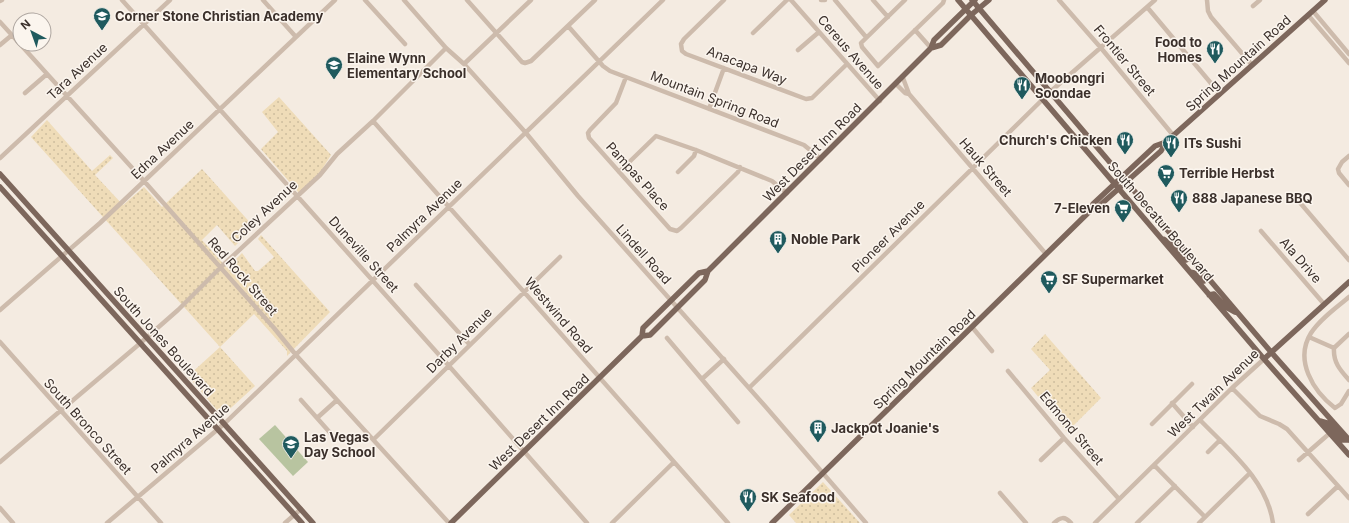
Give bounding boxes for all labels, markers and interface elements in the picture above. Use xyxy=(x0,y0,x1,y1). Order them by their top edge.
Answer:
school or university icon: Corner Stone Christian Academy xyxy=(92,6,112,31)
place label: Corner Stone Christian Academy xyxy=(115,8,323,24)
street label: Spring Mountain Road xyxy=(1182,11,1294,115)
north arrow xyxy=(12,12,52,52)
street label: Cereus Avenue xyxy=(814,12,888,92)
text: N xyxy=(18,16,33,32)
street label: Frontier Street xyxy=(1091,21,1159,99)
place label: Food to Homes xyxy=(1155,34,1202,65)
street label: Tara Avenue xyxy=(44,39,110,103)
restaurant icon: Food to Homes xyxy=(1205,39,1225,64)
street label: Anacapa Way xyxy=(705,42,789,88)
place label: Elaine Wynn Elementary School xyxy=(347,50,466,81)
school or university icon: Elaine Wynn Elementary School xyxy=(324,55,344,80)
street label: Mountain Spring Road xyxy=(649,67,781,131)
place label: Moobongri Soondae xyxy=(1035,70,1104,101)
restaurant icon: Moobongri Soondae xyxy=(1012,75,1032,100)
street label: West Desert Inn Road xyxy=(759,99,865,205)
street label: Edna Avenue xyxy=(127,116,197,182)
restaurant icon: Church's Chicken xyxy=(1115,130,1135,155)
place label: Church's Chicken xyxy=(999,132,1112,148)
restaurant icon: ITs Sushi xyxy=(1161,133,1181,158)
street label: Hauk Street xyxy=(956,135,1016,199)
place label: ITs Sushi xyxy=(1184,135,1241,151)
street label: Pampas Place xyxy=(603,138,673,214)
street label: South Decatur Boulevard xyxy=(1105,158,1217,284)
supermarket icon: Terrible Herbst xyxy=(1156,163,1176,188)
place label: Terrible Herbst xyxy=(1179,165,1275,181)
street label: Palmyra Avenue xyxy=(383,175,465,255)
street label: Coley Avenue xyxy=(228,176,300,246)
restaurant icon: 888 Japanese BBQ xyxy=(1169,188,1189,213)
place label: 888 Japanese BBQ xyxy=(1192,190,1313,206)
street label: Pioneer Avenue xyxy=(848,196,928,276)
supermarket icon: 7-Eleven xyxy=(1113,198,1133,223)
place label: 7-Eleven xyxy=(1054,200,1110,216)
street label: Duneville Street xyxy=(326,213,402,295)
street label: Lindell Road xyxy=(613,221,675,287)
building icon: Noble Park xyxy=(768,229,788,254)
place label: Noble Park xyxy=(791,231,861,247)
street label: Red Rock Street xyxy=(205,234,281,318)
street label: Ala Drive xyxy=(1277,234,1325,286)
supermarket icon: SF Supermarket xyxy=(1039,269,1059,294)
place label: SF Supermarket xyxy=(1062,271,1164,287)
street label: Westwind Road xyxy=(522,274,596,356)
street label: South Jones Boulevard xyxy=(111,283,217,399)
street label: Darby Avenue xyxy=(423,304,495,376)
street label: Spring Mountain Road xyxy=(869,306,979,412)
street label: West Twain Avenue xyxy=(1164,346,1262,440)
street label: West Desert Inn Road xyxy=(486,370,592,474)
street label: South Bronco Street xyxy=(41,375,135,477)
street label: Edmond Street xyxy=(1037,388,1107,468)
street label: Palmyra Avenue xyxy=(147,400,233,476)
building icon: Jackpot Joanie's xyxy=(808,418,828,443)
place label: Jackpot Joanie's xyxy=(831,420,939,436)
place label: Las Vegas Day School xyxy=(304,429,375,460)
school or university icon: Las Vegas Day School xyxy=(281,434,301,459)
restaurant icon: SK Seafood xyxy=(738,487,758,512)
place label: SK Seafood xyxy=(761,489,835,505)

